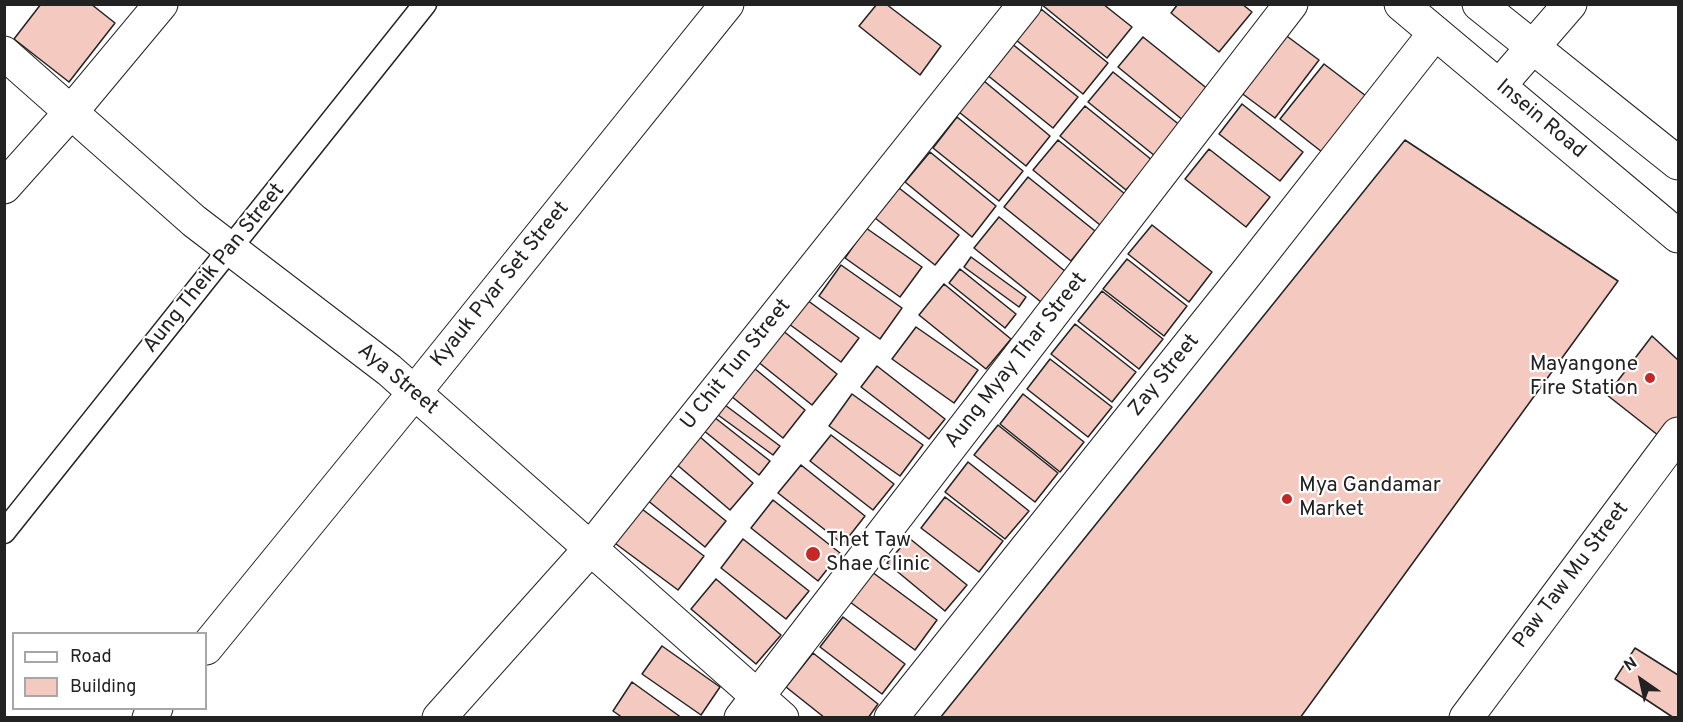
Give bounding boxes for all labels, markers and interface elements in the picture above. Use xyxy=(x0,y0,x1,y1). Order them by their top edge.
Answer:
street label: Insein Road xyxy=(1490,75,1590,165)
street label: Aung Theik Pan Street xyxy=(139,179,291,359)
street label: Kyauk Pyar Set Street xyxy=(426,197,576,373)
street label: Aung Myay Thar Street xyxy=(941,268,1093,454)
street label: U Chit Tun Street xyxy=(677,295,797,435)
street label: Zay Street xyxy=(1124,330,1206,422)
street label: Aya Street xyxy=(351,339,443,421)
place label: Mayangone Fire Station xyxy=(1530,353,1638,403)
marker: Mayangone Fire Station xyxy=(1643,371,1657,385)
place label: Mya Gandamar Market xyxy=(1299,474,1441,524)
marker: Mya Gandamar Market xyxy=(1280,492,1294,506)
street label: Paw Taw Mu Street xyxy=(1509,498,1635,654)
place label: Thet Taw Shae Clinic xyxy=(826,529,930,579)
marker: Thet Taw Shae Clinic xyxy=(804,545,822,563)
legend xyxy=(12,632,207,710)
text: Road xyxy=(70,646,112,669)
north arrow xyxy=(1611,650,1671,710)
text: N xyxy=(1621,654,1641,677)
text: Building xyxy=(70,676,136,699)

